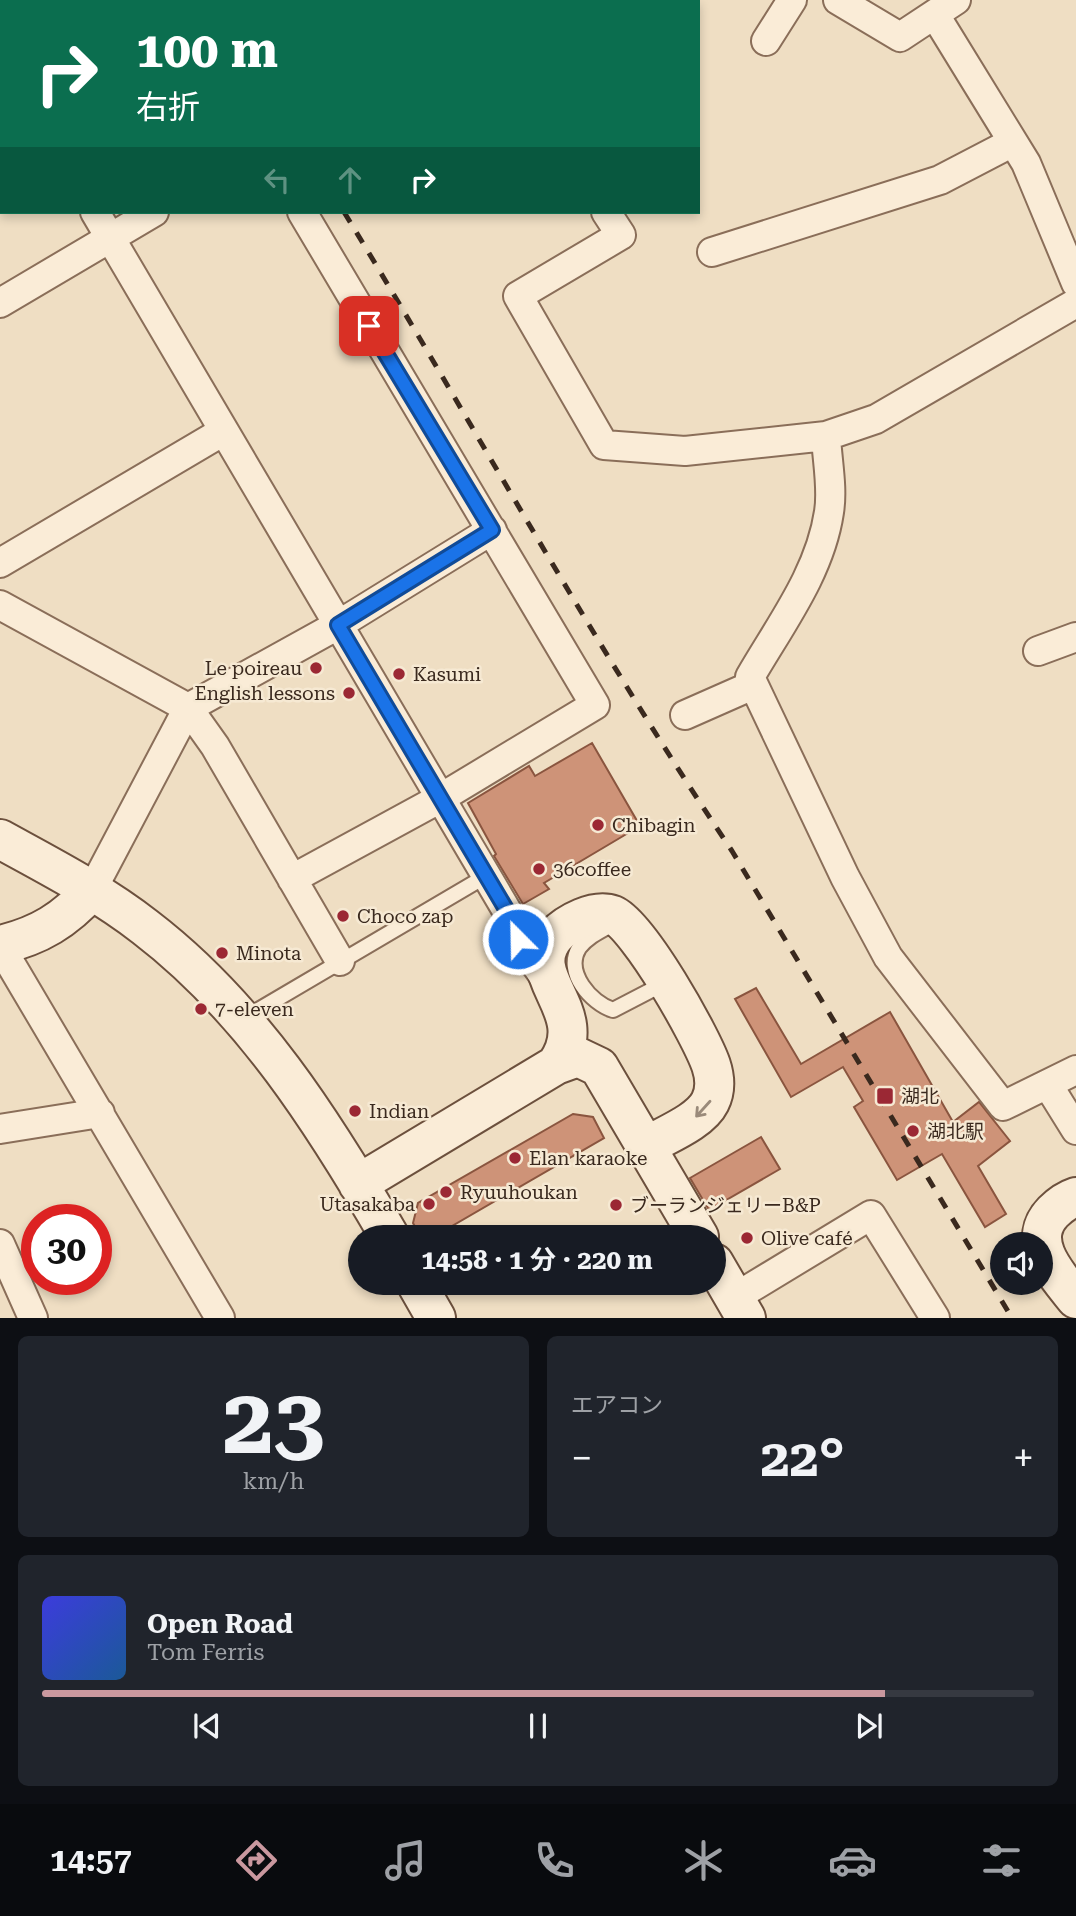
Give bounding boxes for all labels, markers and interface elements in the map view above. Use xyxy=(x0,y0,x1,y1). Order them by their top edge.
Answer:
text: 100 m xyxy=(136,22,278,79)
icon: right xyxy=(21,28,112,119)
text: 右折 xyxy=(136,88,200,126)
icon: left xyxy=(258,161,296,199)
icon: ahead xyxy=(331,161,369,199)
icon: right xyxy=(404,161,442,199)
pin xyxy=(339,296,399,356)
icon: arrive xyxy=(350,307,388,345)
place label: Le poireau xyxy=(205,657,302,680)
marker: Le poireau xyxy=(308,660,324,676)
place label: Kasumi xyxy=(413,663,481,686)
marker: Kasumi xyxy=(391,666,407,682)
place label: English lessons xyxy=(195,682,335,705)
marker: English lessons xyxy=(341,685,357,701)
place label: Chibagin xyxy=(612,814,695,837)
marker: Chibagin xyxy=(590,817,606,833)
place label: 36coffee xyxy=(553,858,631,881)
marker: 36coffee xyxy=(531,861,547,877)
position arrow xyxy=(481,902,555,976)
place label: Choco zap xyxy=(357,905,453,928)
marker: Choco zap xyxy=(335,908,351,924)
place label: Minota xyxy=(236,942,302,965)
marker: Minota xyxy=(214,945,230,961)
place label: 7-eleven xyxy=(215,998,294,1021)
marker: 7-eleven xyxy=(193,1001,209,1017)
place label: 湖北 xyxy=(901,1085,939,1108)
marker: 湖北 xyxy=(875,1086,895,1106)
one-way arrow xyxy=(695,1099,712,1117)
place label: Indian xyxy=(369,1100,429,1123)
marker: Indian xyxy=(347,1103,363,1119)
place label: 湖北駅 xyxy=(927,1120,984,1143)
marker: 湖北駅 xyxy=(905,1123,921,1139)
place label: Elan karaoke xyxy=(529,1147,647,1170)
marker: Elan karaoke xyxy=(507,1150,523,1166)
place label: Ryuuhoukan xyxy=(460,1181,578,1204)
marker: Ryuuhoukan xyxy=(438,1184,454,1200)
place label: Utasakaba xyxy=(319,1193,416,1216)
place label: ブーランジェリーB&P xyxy=(630,1194,821,1217)
marker: Utasakaba xyxy=(421,1196,437,1212)
marker: ブーランジェリーB&P xyxy=(608,1197,624,1213)
speed limit sign: 30 xyxy=(21,1204,112,1295)
place label: Olive café xyxy=(761,1227,853,1250)
marker: Olive café xyxy=(739,1230,755,1246)
map controls xyxy=(990,1232,1053,1295)
button: sound xyxy=(990,1232,1053,1295)
text: 14:58 · 1 分 · 220 m xyxy=(421,1245,653,1275)
text: 23 xyxy=(223,1369,324,1475)
text: エアコン xyxy=(571,1392,663,1419)
text: 22° xyxy=(760,1428,845,1489)
text: − xyxy=(571,1436,592,1480)
text: + xyxy=(1013,1436,1034,1480)
text: km/h xyxy=(243,1468,304,1495)
text: Open Road xyxy=(147,1609,293,1639)
text: Tom Ferris xyxy=(147,1639,264,1666)
icon: previous xyxy=(188,1707,226,1745)
icon: pause xyxy=(519,1707,557,1745)
icon: next xyxy=(850,1707,888,1745)
icon: directions xyxy=(232,1836,281,1885)
icon: music xyxy=(381,1836,430,1885)
icon: phone xyxy=(530,1836,579,1885)
icon: climate xyxy=(679,1836,728,1885)
icon: car xyxy=(828,1836,877,1885)
icon: filters xyxy=(977,1836,1026,1885)
text: 14:57 xyxy=(50,1841,132,1879)

